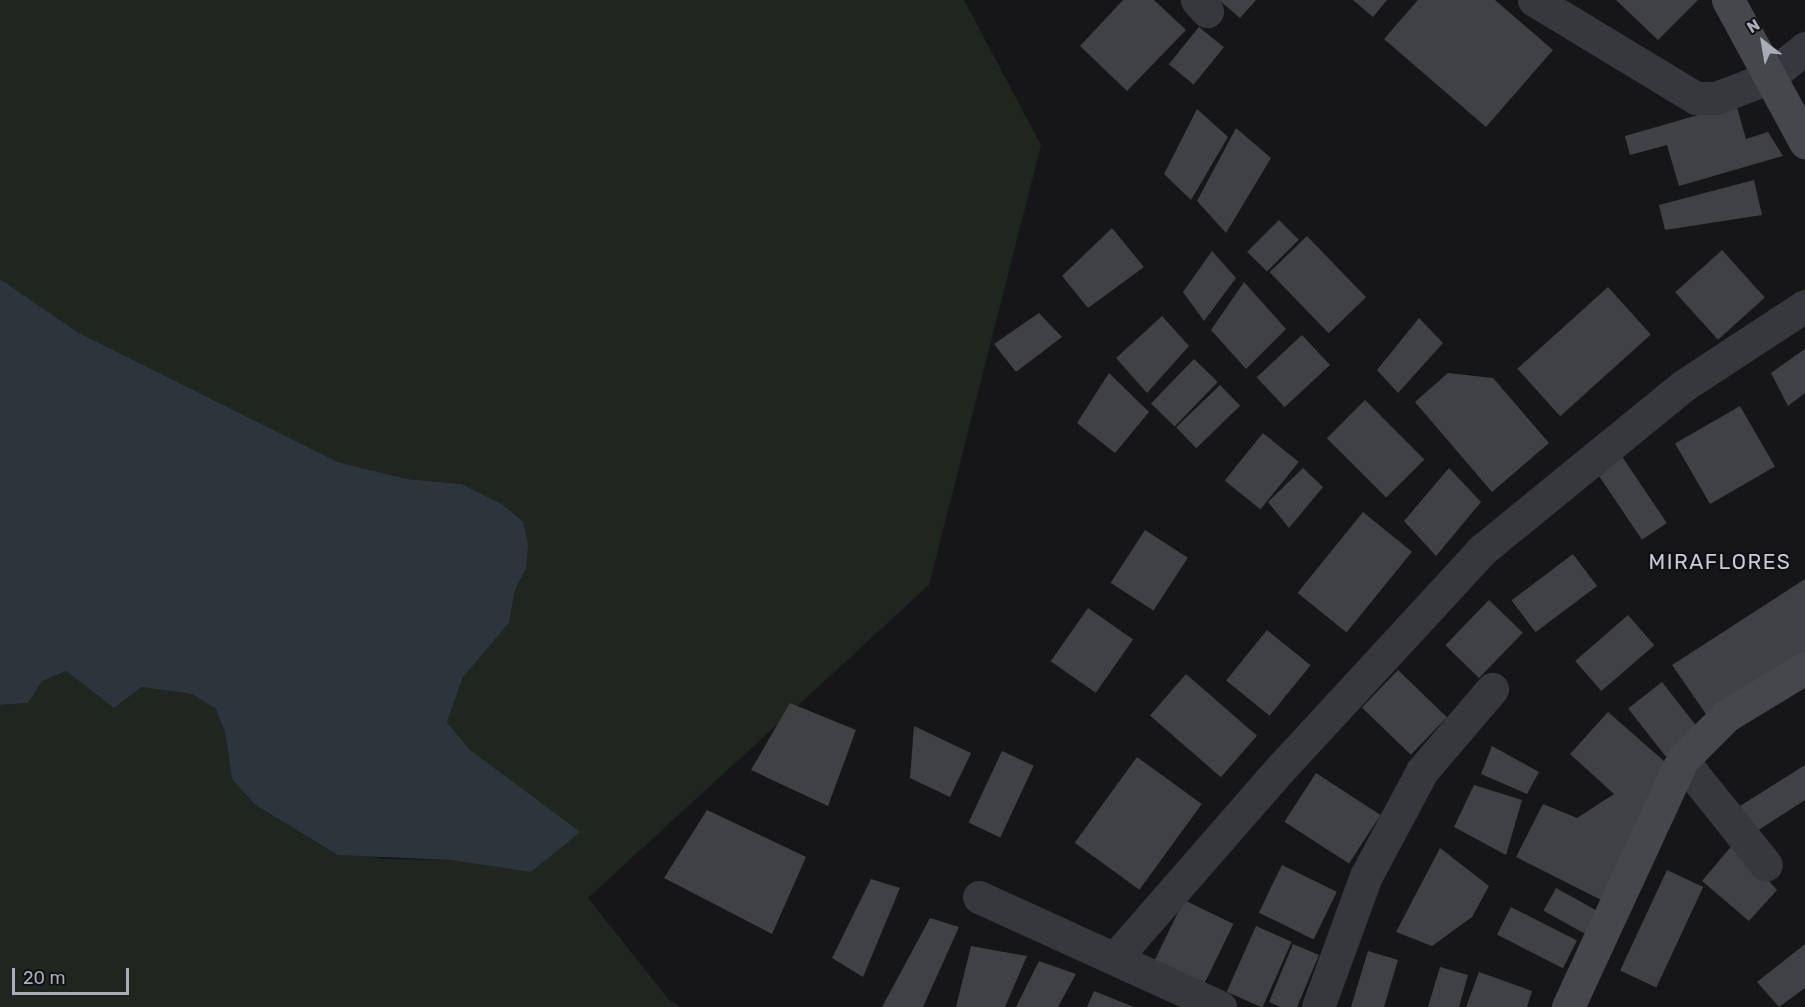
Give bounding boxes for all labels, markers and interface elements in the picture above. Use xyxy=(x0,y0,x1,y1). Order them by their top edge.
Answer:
north arrow xyxy=(1733,12,1793,72)
text: N xyxy=(1744,15,1763,37)
district label: MIRAFLORES xyxy=(1649,549,1791,575)
scale bar xyxy=(15,956,132,994)
text: 20 m xyxy=(23,967,65,989)

